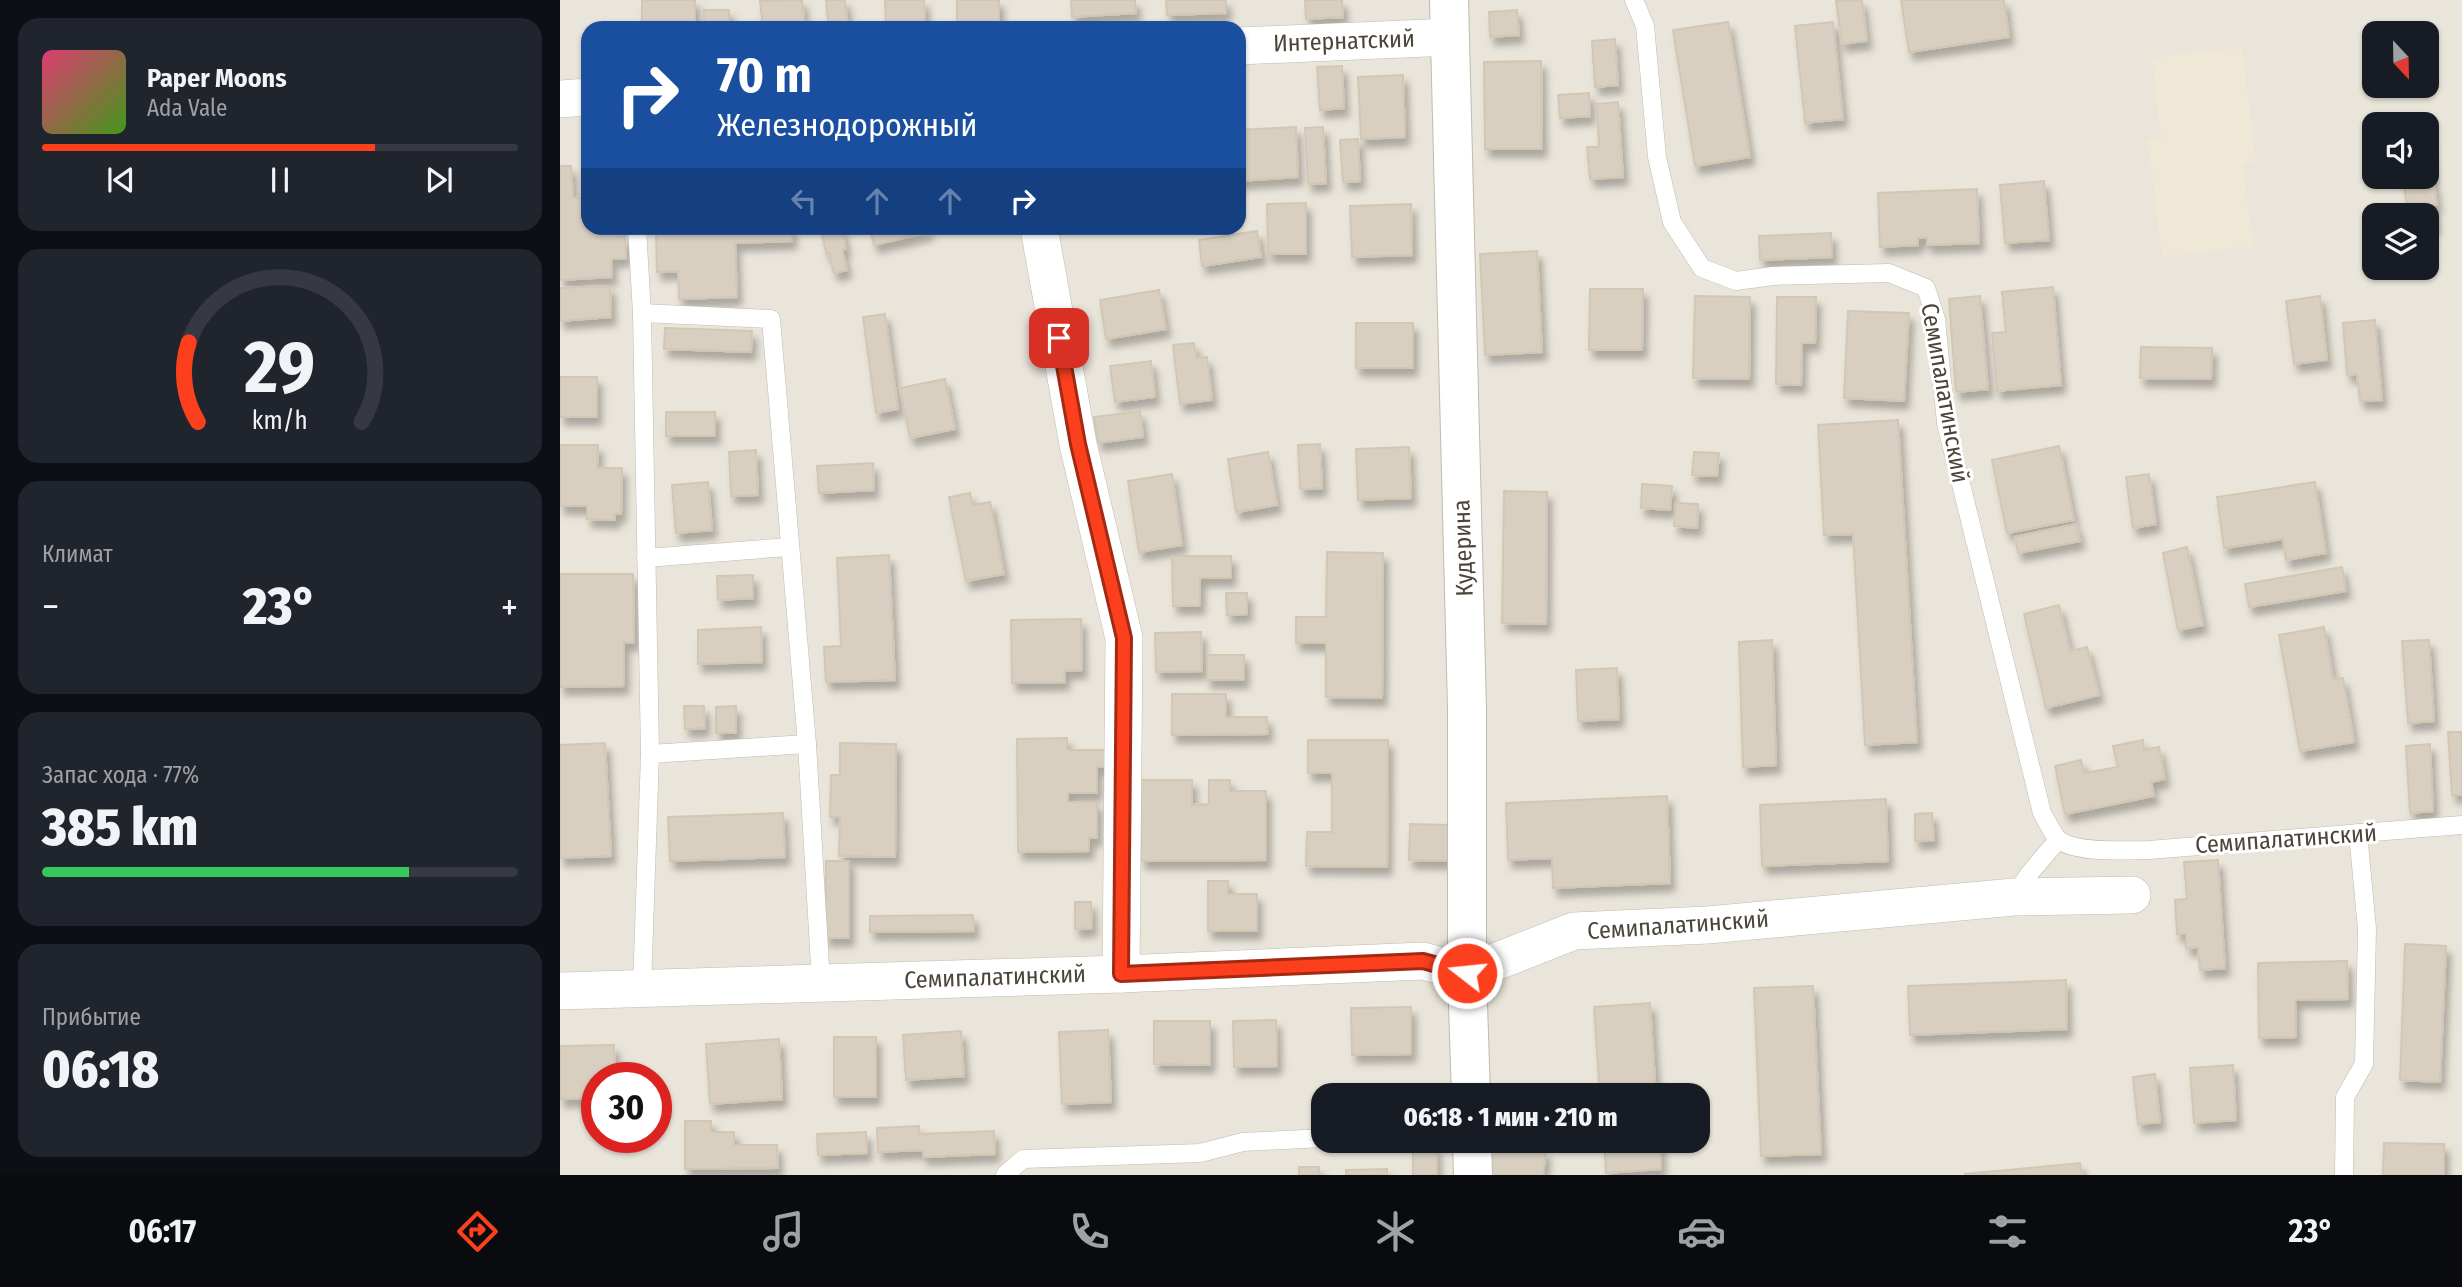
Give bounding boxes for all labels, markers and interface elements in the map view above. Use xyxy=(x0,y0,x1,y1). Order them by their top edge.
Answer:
north arrow xyxy=(2362,21,2440,98)
map controls xyxy=(2362,21,2439,280)
street label: Интернатский xyxy=(1273,25,1415,57)
text: 70 m xyxy=(717,46,812,105)
icon: right xyxy=(602,49,693,140)
text: Paper Moons xyxy=(147,63,287,94)
text: Ada Vale xyxy=(147,94,227,122)
text: Железнодорожный xyxy=(717,106,977,144)
button: sound xyxy=(2362,112,2439,189)
icon: previous xyxy=(102,161,140,199)
icon: pause xyxy=(261,161,299,199)
icon: next xyxy=(420,161,458,199)
icon: left xyxy=(785,182,823,220)
icon: ahead xyxy=(858,182,896,220)
icon: ahead xyxy=(931,182,969,220)
icon: right xyxy=(1004,182,1042,220)
button: layers xyxy=(2362,203,2439,280)
street label: Семипалатинский xyxy=(1915,301,1975,485)
pin xyxy=(1029,308,1089,368)
icon: arrive xyxy=(1040,319,1078,357)
text: 29 xyxy=(244,325,315,412)
text: km/h xyxy=(252,406,308,436)
street label: Кудерина xyxy=(1447,499,1479,597)
text: Климат xyxy=(42,540,113,568)
text: 23° xyxy=(243,575,317,638)
text: − xyxy=(42,584,59,630)
text: + xyxy=(501,584,518,630)
text: Запас хода · 77% xyxy=(42,761,199,789)
text: 385 km xyxy=(42,796,198,859)
street label: Семипалатинский xyxy=(2194,819,2378,859)
street label: Семипалатинский xyxy=(1586,905,1770,945)
position arrow xyxy=(1430,936,1504,1010)
street label: Семипалатинский xyxy=(904,960,1086,994)
text: Прибытие xyxy=(42,1003,141,1031)
text: 06:18 xyxy=(42,1038,159,1101)
speed limit sign: 30 xyxy=(581,1062,672,1153)
text: 06:18 · 1 мин · 210 m xyxy=(1404,1102,1617,1133)
icon: directions xyxy=(453,1207,502,1256)
icon: music xyxy=(759,1207,808,1256)
icon: phone xyxy=(1065,1207,1114,1256)
icon: climate xyxy=(1371,1207,1420,1256)
icon: car xyxy=(1677,1207,1726,1256)
icon: filters xyxy=(1983,1207,2032,1256)
text: 06:17 xyxy=(128,1212,196,1250)
text: 23° xyxy=(2289,1212,2333,1250)

